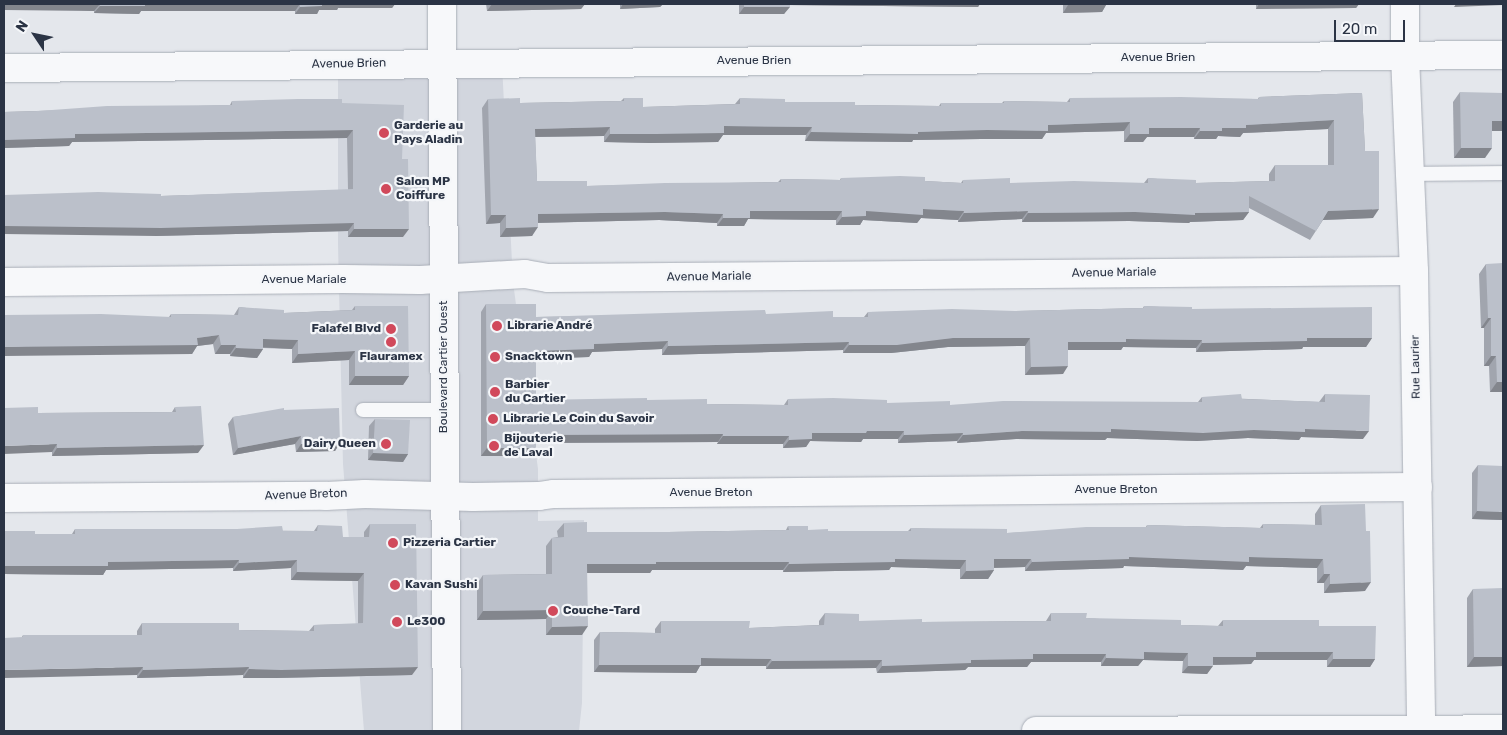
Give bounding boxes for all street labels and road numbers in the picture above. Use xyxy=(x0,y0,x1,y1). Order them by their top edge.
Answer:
street label: Avenue Brien xyxy=(1121,51,1195,65)
street label: Avenue Brien xyxy=(717,54,791,68)
street label: Avenue Brien xyxy=(312,56,386,72)
street label: Avenue Mariale xyxy=(1071,265,1157,281)
street label: Avenue Mariale xyxy=(666,269,752,285)
street label: Avenue Mariale xyxy=(262,273,346,287)
street label: Boulevard Cartier Ouest xyxy=(437,301,451,433)
street label: Rue Laurier xyxy=(1408,335,1424,399)
street label: Avenue Breton xyxy=(1075,483,1157,497)
street label: Avenue Breton xyxy=(264,486,348,504)
street label: Avenue Breton xyxy=(670,486,752,500)

